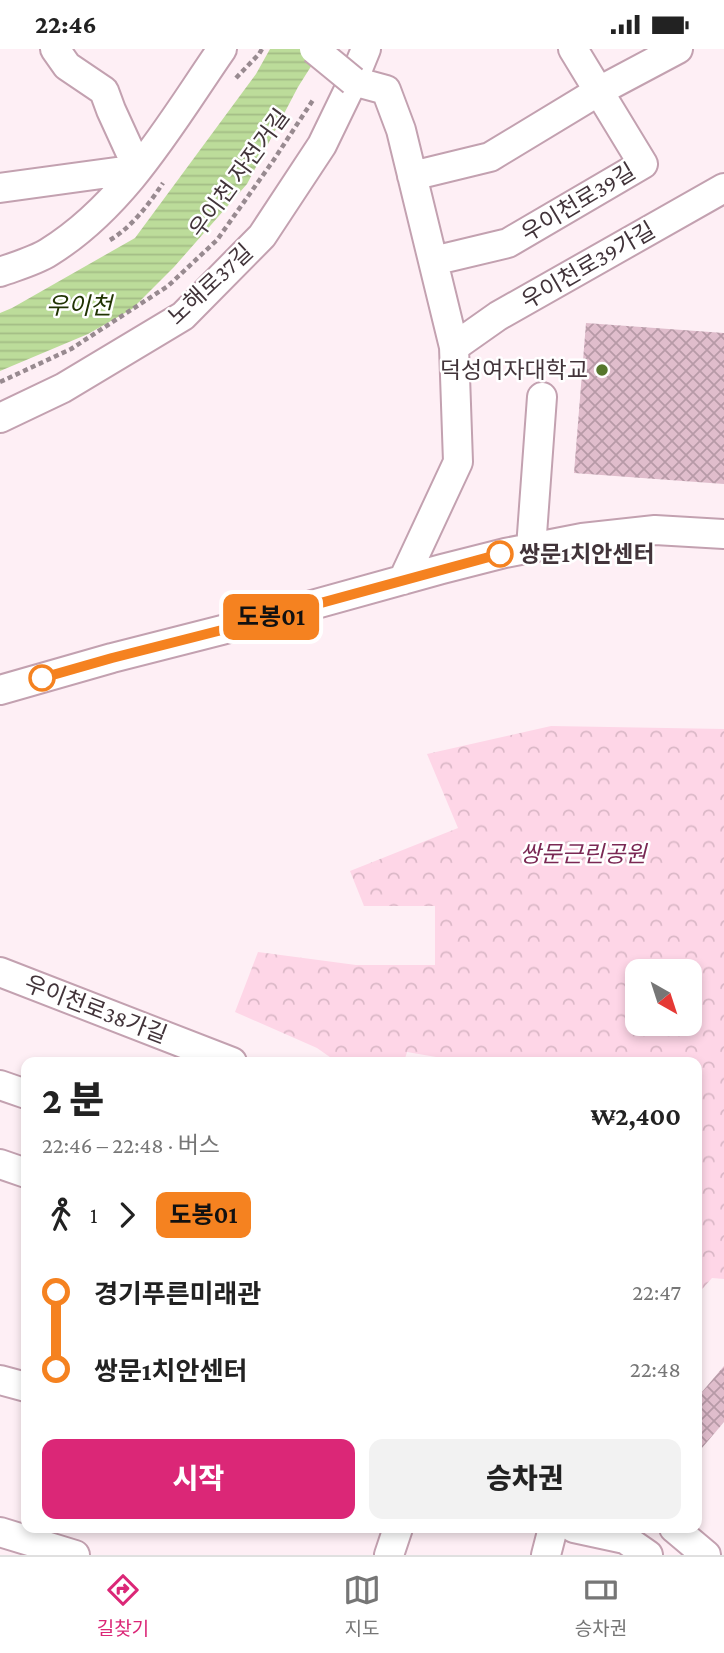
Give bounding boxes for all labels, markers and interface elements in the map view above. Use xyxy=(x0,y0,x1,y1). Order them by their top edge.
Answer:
text: 22:46 xyxy=(35,10,97,39)
street label: 우이천 자전거길 xyxy=(184,104,294,242)
street label: 우이천로39길 xyxy=(516,158,640,246)
street label: 우이천로39가길 xyxy=(517,216,659,314)
street label: 노해로37길 xyxy=(162,238,258,330)
water label: 우이천 xyxy=(46,292,115,319)
place label: 덕성여자대학교 xyxy=(440,357,588,383)
marker: 덕성여자대학교 xyxy=(594,362,610,378)
marker: 쌍문1치안센터 xyxy=(487,541,513,567)
place label: 쌍문1치안센터 xyxy=(519,541,655,567)
line badge: 도봉01 xyxy=(222,594,320,640)
text: 도봉01 xyxy=(237,603,305,630)
unlabelled marker xyxy=(29,665,55,691)
park label: 쌍문근린공원 xyxy=(520,841,648,867)
north arrow xyxy=(625,959,702,1036)
map controls xyxy=(625,959,702,1036)
street label: 우이천로38가길 xyxy=(21,970,171,1048)
text: 2 분 xyxy=(42,1079,104,1121)
text: ₩2,400 xyxy=(591,1102,681,1131)
text: 22:46 – 22:48 · 버스 xyxy=(42,1132,220,1158)
icon: walk xyxy=(42,1196,80,1234)
icon: forward xyxy=(108,1196,146,1234)
text: 도봉01 xyxy=(170,1201,237,1228)
text: 1 xyxy=(90,1202,98,1228)
text: 22:47 xyxy=(632,1279,681,1305)
text: 경기푸른미래관 xyxy=(94,1280,261,1309)
text: 22:48 xyxy=(630,1356,681,1382)
text: 쌍문1치안센터 xyxy=(94,1357,247,1386)
button: 시작 xyxy=(42,1439,355,1519)
button: 승차권 xyxy=(369,1439,681,1519)
tab: 길찾기 xyxy=(97,1571,149,1640)
tab: 지도 xyxy=(343,1571,381,1640)
tab: 승차권 xyxy=(575,1571,627,1640)

